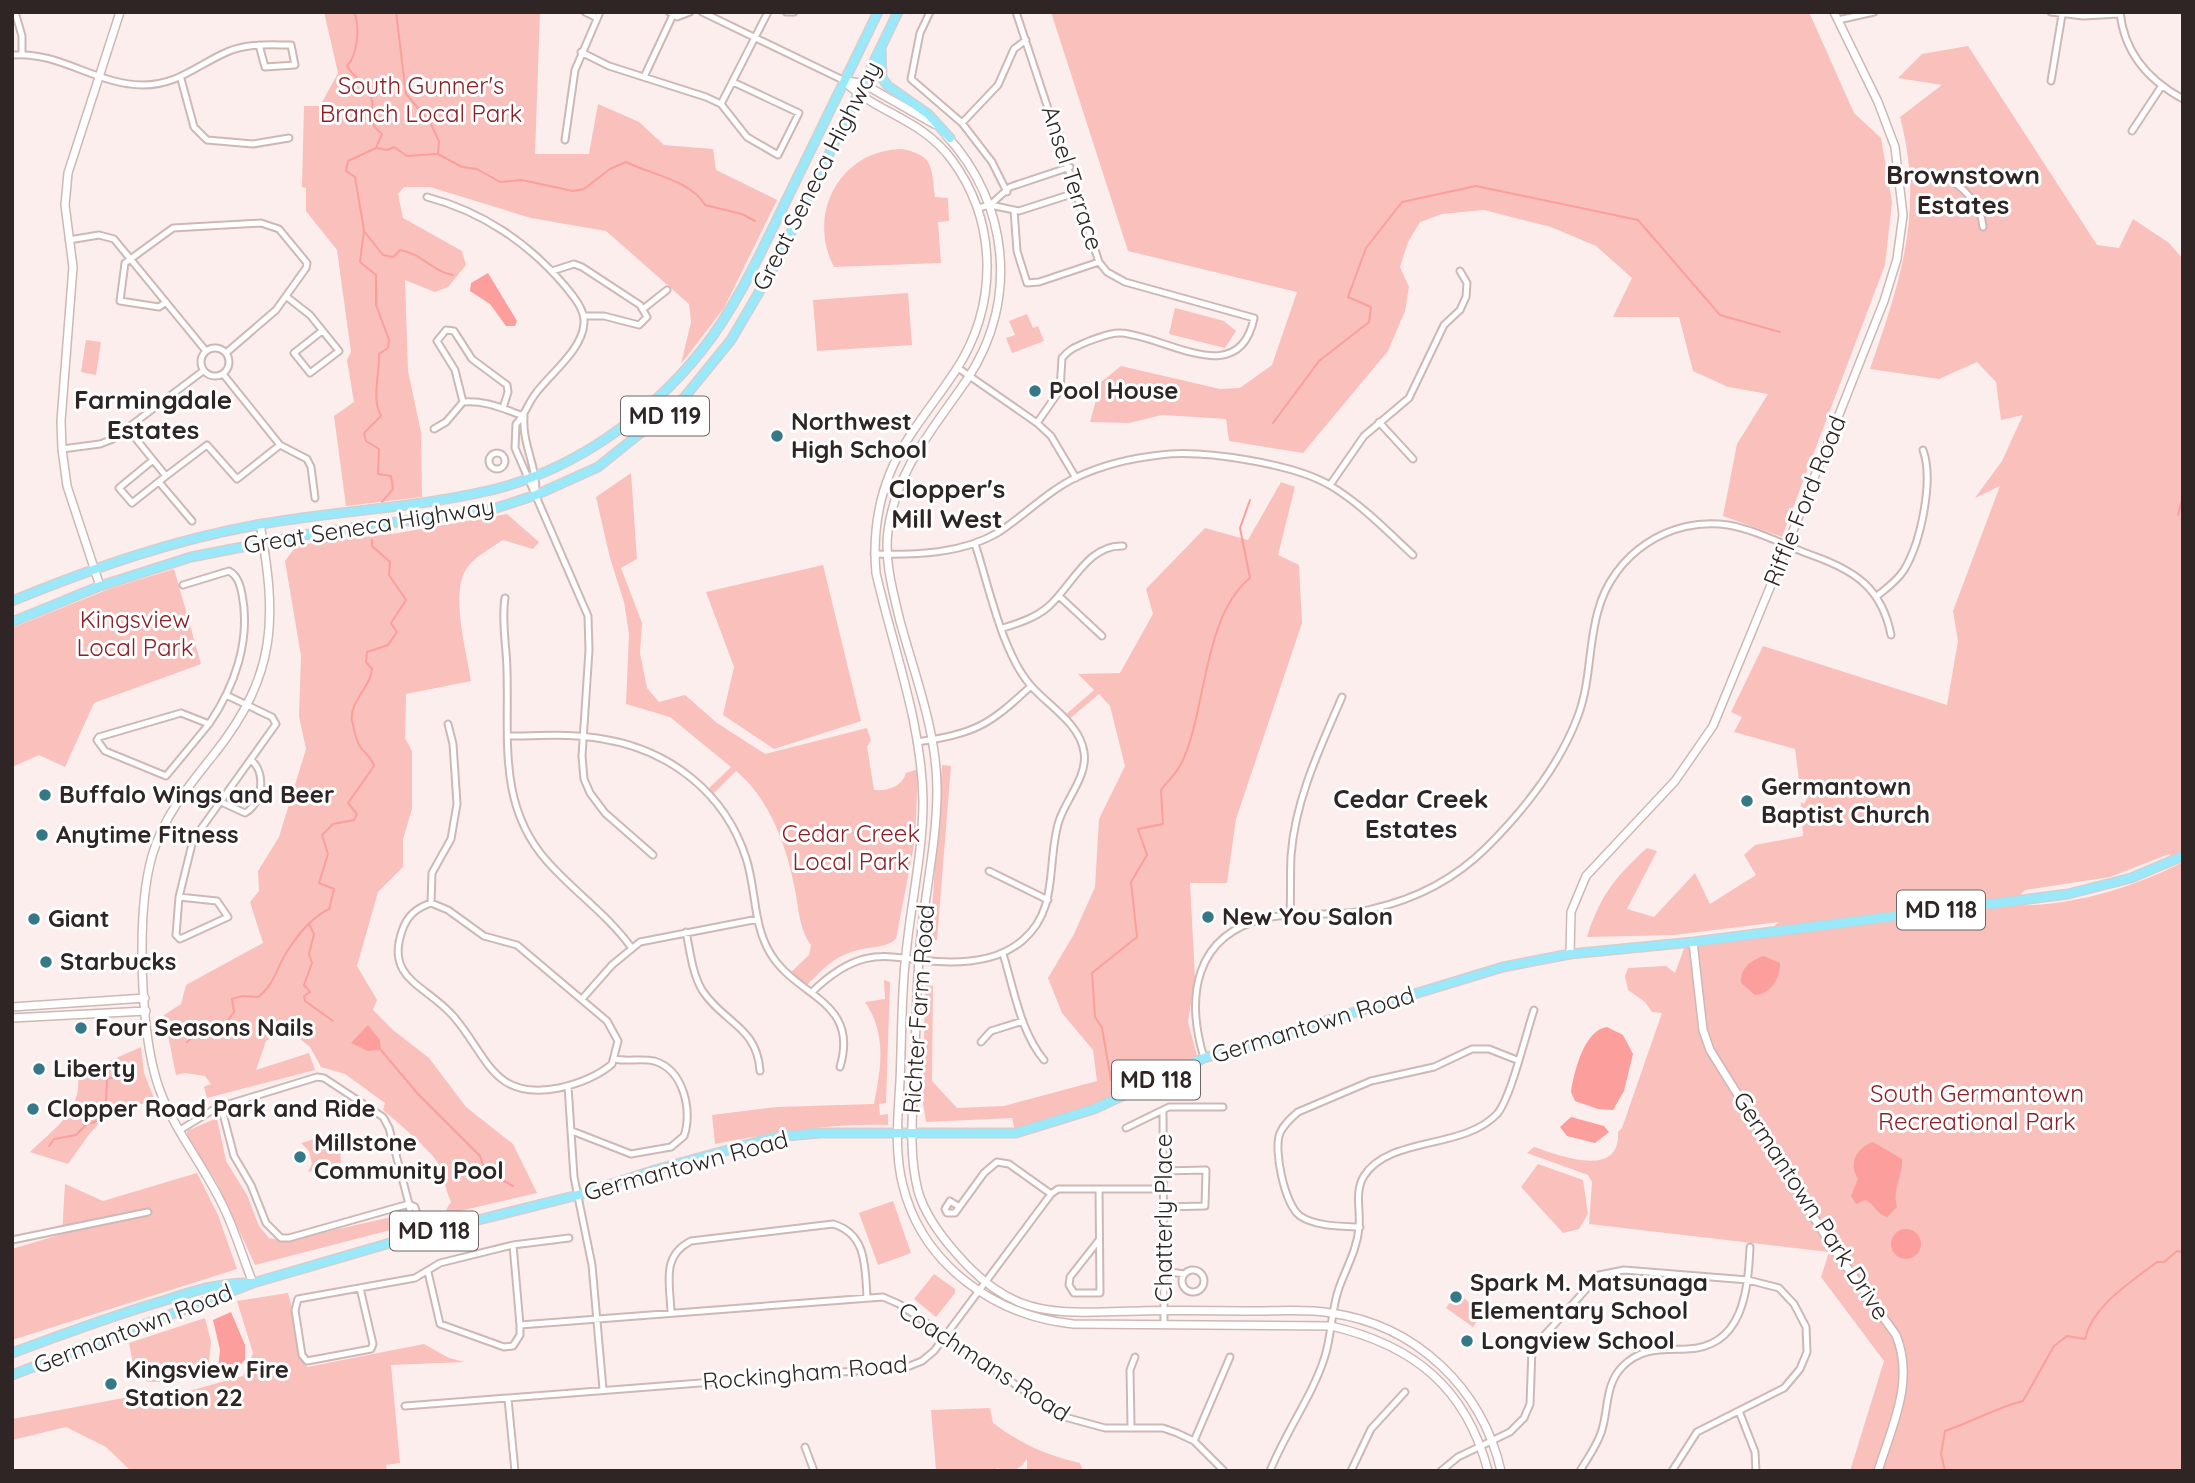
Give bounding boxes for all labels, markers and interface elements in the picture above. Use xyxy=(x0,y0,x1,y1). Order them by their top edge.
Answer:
street label: Great Seneca Highway xyxy=(745,56,887,295)
park label: South Gunner's Branch Local Park xyxy=(320,70,522,128)
street label: Ansel Terrace xyxy=(1035,102,1110,254)
district label: Brownstown Estates xyxy=(1886,158,2040,221)
place label: Pool House xyxy=(1049,375,1178,405)
district label: Farmingdale Estates xyxy=(74,383,232,446)
marker: Pool House xyxy=(1027,383,1043,399)
road number: MD 119 xyxy=(621,396,709,436)
place label: Northwest High School xyxy=(791,406,927,464)
street label: Riffle Ford Road xyxy=(1756,411,1852,590)
marker: Northwest High School xyxy=(769,428,785,444)
district label: Clopper's Mill West xyxy=(889,472,1005,535)
street label: Great Seneca Highway xyxy=(241,490,496,560)
park label: Kingsview Local Park xyxy=(76,604,194,662)
place label: Germantown Baptist Church xyxy=(1761,771,1930,829)
place label: Buffalo Wings and Beer xyxy=(59,779,334,809)
district label: Cedar Creek Estates xyxy=(1333,782,1489,845)
marker: Buffalo Wings and Beer xyxy=(37,787,53,803)
marker: Germantown Baptist Church xyxy=(1739,793,1755,809)
park label: Cedar Creek Local Park xyxy=(782,818,920,876)
place label: Anytime Fitness xyxy=(56,819,239,849)
marker: Anytime Fitness xyxy=(34,827,50,843)
road number: MD 118 xyxy=(1897,890,1985,930)
place label: New You Salon xyxy=(1222,901,1393,931)
place label: Giant xyxy=(48,903,110,933)
street label: Richter Farm Road xyxy=(896,903,940,1114)
marker: New You Salon xyxy=(1200,909,1216,925)
marker: Giant xyxy=(26,911,42,927)
place label: Starbucks xyxy=(60,946,176,976)
marker: Starbucks xyxy=(38,954,54,970)
street label: Germantown Road xyxy=(1208,979,1418,1069)
place label: Four Seasons Nails xyxy=(95,1012,314,1042)
marker: Four Seasons Nails xyxy=(73,1020,89,1036)
place label: Liberty xyxy=(53,1053,136,1083)
road number: MD 118 xyxy=(1112,1060,1200,1100)
marker: Liberty xyxy=(31,1061,47,1077)
park label: South Germantown Recreational Park xyxy=(1870,1078,2084,1136)
street label: Germantown Park Drive xyxy=(1727,1086,1897,1325)
place label: Clopper Road Park and Ride xyxy=(47,1093,376,1123)
marker: Clopper Road Park and Ride xyxy=(25,1101,41,1117)
street label: Germantown Road xyxy=(580,1123,791,1207)
place label: Millstone Community Pool xyxy=(314,1127,504,1185)
street label: Chatterly Place xyxy=(1148,1134,1178,1302)
marker: Millstone Community Pool xyxy=(292,1149,308,1165)
road number: MD 118 xyxy=(390,1212,478,1250)
place label: Spark M. Matsunaga Elementary School xyxy=(1470,1267,1708,1325)
street label: Germantown Road xyxy=(29,1276,236,1380)
marker: Spark M. Matsunaga Elementary School xyxy=(1448,1289,1464,1305)
street label: Coachmans Road xyxy=(893,1295,1076,1428)
place label: Longview School xyxy=(1481,1325,1675,1355)
marker: Longview School xyxy=(1459,1333,1475,1349)
street label: Rockingham Road xyxy=(701,1348,909,1396)
place label: Kingsview Fire Station 22 xyxy=(125,1354,289,1412)
marker: Kingsview Fire Station 22 xyxy=(103,1376,119,1392)

